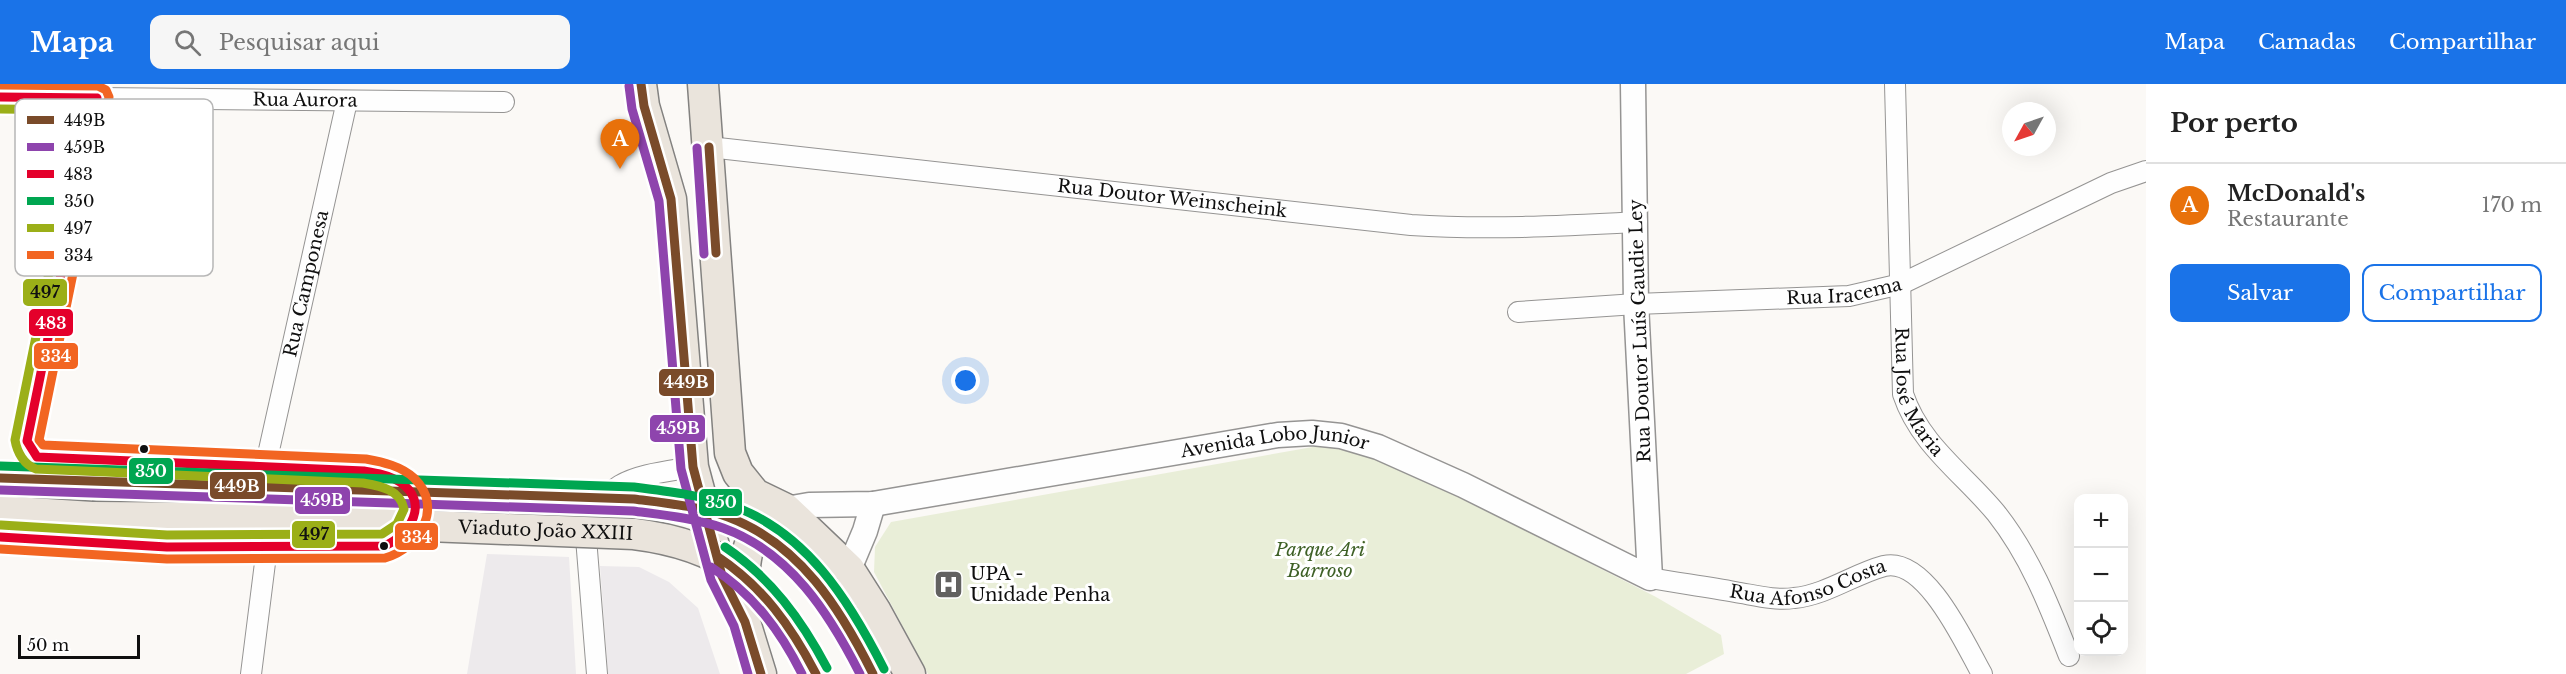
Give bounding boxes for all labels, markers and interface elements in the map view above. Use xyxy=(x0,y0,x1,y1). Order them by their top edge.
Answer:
search box xyxy=(150,15,570,69)
text: Mapa xyxy=(30,25,114,60)
icon: search xyxy=(171,26,204,59)
text: Pesquisar aqui xyxy=(219,29,380,56)
text: Mapa xyxy=(2165,29,2225,55)
text: Camadas xyxy=(2258,29,2356,55)
text: Compartilhar xyxy=(2389,29,2536,55)
street label: Rua Aurora xyxy=(252,89,358,112)
legend xyxy=(15,99,213,276)
north arrow xyxy=(2002,102,2056,156)
text: Por perto xyxy=(2170,107,2298,139)
text: 449B xyxy=(64,110,105,130)
pin: A xyxy=(600,120,640,169)
text: 459B xyxy=(64,137,105,157)
text: 483 xyxy=(64,164,93,184)
street label: Rua Doutor Weinscheink xyxy=(1056,175,1288,222)
text: McDonald's xyxy=(2227,180,2365,207)
text: 350 xyxy=(64,191,94,211)
text: A xyxy=(2181,193,2198,217)
text: 170 m xyxy=(2482,193,2542,217)
street label: Rua Doutor Luís Gaudie Ley xyxy=(1624,198,1656,463)
text: Restaurante xyxy=(2227,207,2349,231)
street label: Rua Camponesa xyxy=(279,208,333,359)
text: 497 xyxy=(64,218,93,238)
text: 334 xyxy=(64,245,93,265)
button: Salvar xyxy=(2170,264,2350,322)
button: Compartilhar xyxy=(2362,264,2542,322)
street label: Rua Iracema xyxy=(1786,273,1904,309)
line badge: 497 xyxy=(22,278,68,307)
text: 497 xyxy=(30,282,61,302)
line badge: 483 xyxy=(28,308,74,337)
text: 483 xyxy=(36,313,66,333)
street label: Rua José Maria xyxy=(1890,327,1948,461)
line badge: 334 xyxy=(33,342,79,370)
text: 334 xyxy=(40,346,72,366)
your location xyxy=(951,366,980,395)
line badge: 449B xyxy=(658,368,715,397)
text: 449B xyxy=(664,372,709,392)
line badge: 459B xyxy=(649,414,706,443)
text: 459B xyxy=(656,418,700,438)
street label: Avenida Lobo Junior xyxy=(1178,422,1372,463)
unlabelled marker xyxy=(138,443,150,455)
line badge: 350 xyxy=(128,457,174,485)
text: 350 xyxy=(135,461,167,481)
line badge: 449B xyxy=(209,471,266,500)
text: 449B xyxy=(215,476,260,496)
line badge: 459B xyxy=(294,486,351,515)
line badge: 350 xyxy=(698,488,743,517)
text: 459B xyxy=(300,490,344,510)
text: 350 xyxy=(705,492,737,512)
map controls xyxy=(2074,494,2128,656)
button: + xyxy=(2074,494,2128,548)
street label: Viaduto João XXIII xyxy=(457,516,634,545)
line badge: 497 xyxy=(291,520,336,549)
line badge: 334 xyxy=(394,522,439,551)
text: 497 xyxy=(299,524,330,544)
text: 334 xyxy=(401,527,433,547)
park label: Parque Ari Barroso xyxy=(1274,539,1366,582)
unlabelled marker xyxy=(378,540,390,552)
button: − xyxy=(2074,548,2128,602)
street label: Rua Afonso Costa xyxy=(1728,555,1889,610)
place label: UPA - Unidade Penha xyxy=(970,563,1110,606)
hospital icon: UPA - Unidade Penha xyxy=(933,568,965,600)
button: locate xyxy=(2074,602,2128,656)
scale bar xyxy=(18,632,140,660)
text: 50 m xyxy=(27,635,69,655)

